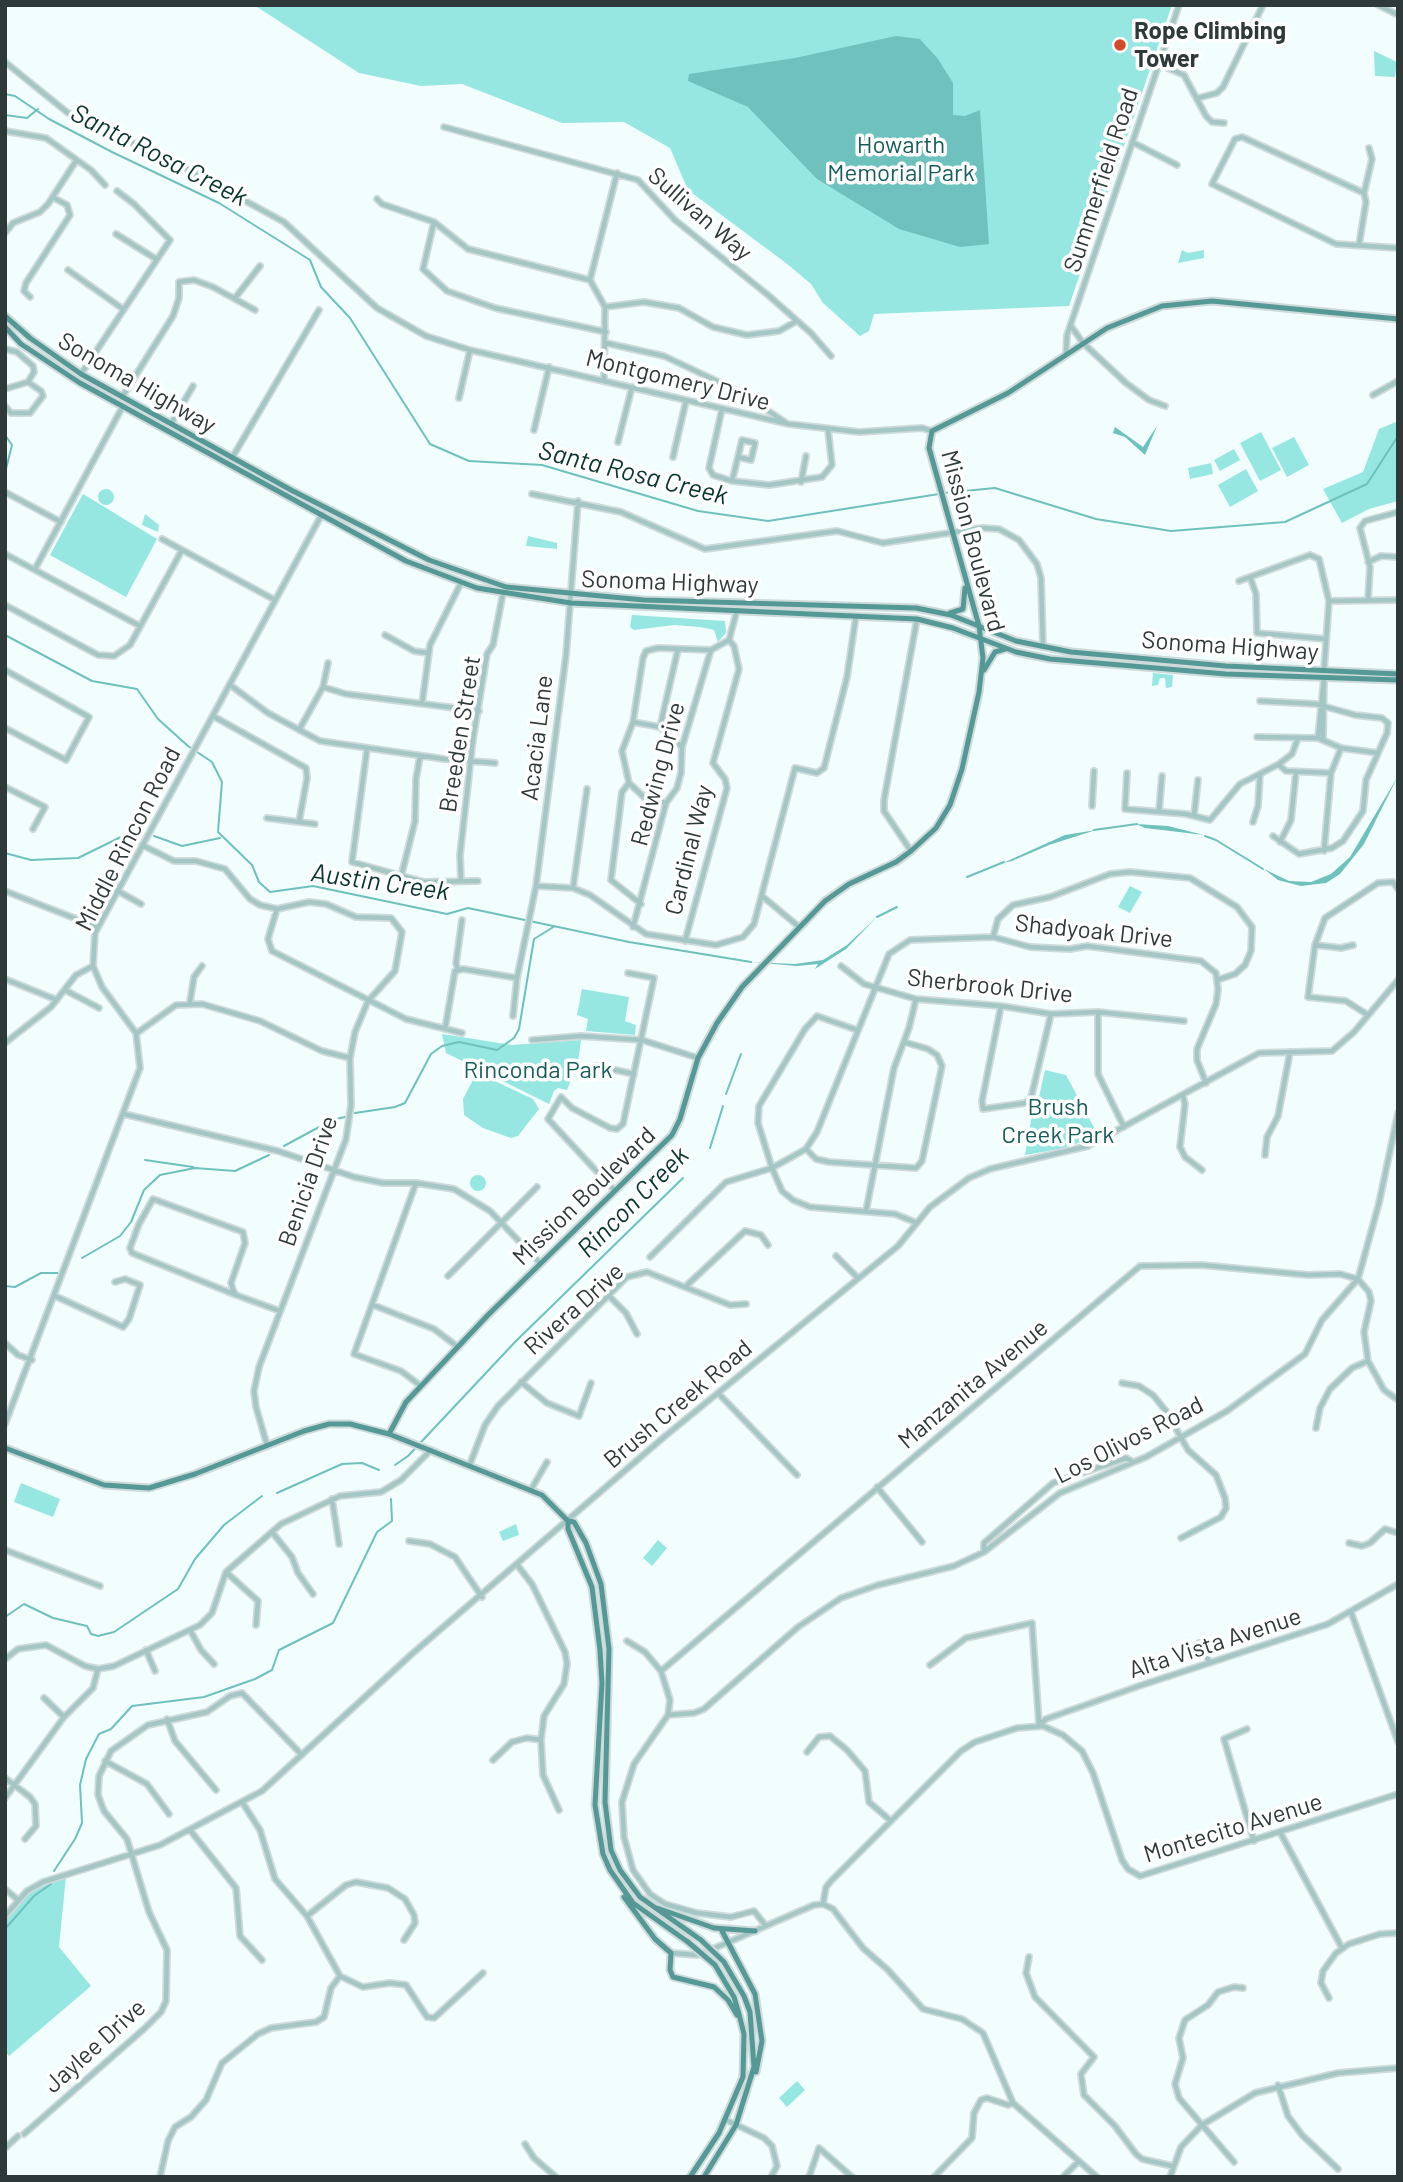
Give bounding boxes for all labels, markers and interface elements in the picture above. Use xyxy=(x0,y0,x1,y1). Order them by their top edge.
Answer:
place label: Rope Climbing Tower xyxy=(1134,17,1286,73)
marker: Rope Climbing Tower xyxy=(1112,37,1128,53)
street label: Summerfield Road xyxy=(1058,84,1144,276)
water label: Santa Rosa Creek xyxy=(66,97,252,213)
park label: Howarth Memorial Park xyxy=(827,131,975,187)
street label: Sullivan Way xyxy=(642,161,758,267)
street label: Sonoma Highway xyxy=(53,326,221,440)
street label: Montgomery Drive xyxy=(583,343,773,417)
water label: Santa Rosa Creek xyxy=(535,434,731,512)
street label: Mission Boulevard xyxy=(935,447,1011,635)
street label: Sonoma Highway xyxy=(581,565,759,599)
street label: Sonoma Highway xyxy=(1140,625,1320,667)
street label: Breeden Street xyxy=(433,654,487,814)
street label: Acacia Lane xyxy=(515,674,559,802)
street label: Redwing Drive xyxy=(625,699,691,849)
street label: Middle Rincon Road xyxy=(69,742,187,936)
street label: Cardinal Way xyxy=(659,782,719,918)
water label: Austin Creek xyxy=(309,857,451,907)
street label: Shadyoak Drive xyxy=(1014,908,1174,954)
street label: Sherbrook Drive xyxy=(906,963,1074,1009)
park label: Rinconda Park xyxy=(463,1056,613,1084)
park label: Brush Creek Park xyxy=(1002,1093,1114,1149)
street label: Benicia Drive xyxy=(272,1112,344,1250)
street label: Mission Boulevard xyxy=(507,1121,661,1271)
water label: Rincon Creek xyxy=(571,1140,695,1264)
street label: Rivera Drive xyxy=(518,1257,630,1361)
street label: Manzanita Avenue xyxy=(892,1313,1054,1455)
street label: Brush Creek Road xyxy=(598,1334,758,1474)
street label: Los Olivos Road xyxy=(1050,1390,1208,1490)
street label: Alta Vista Avenue xyxy=(1125,1602,1305,1684)
street label: Montecito Avenue xyxy=(1140,1787,1326,1869)
street label: Jaylee Drive xyxy=(38,1993,152,2099)

